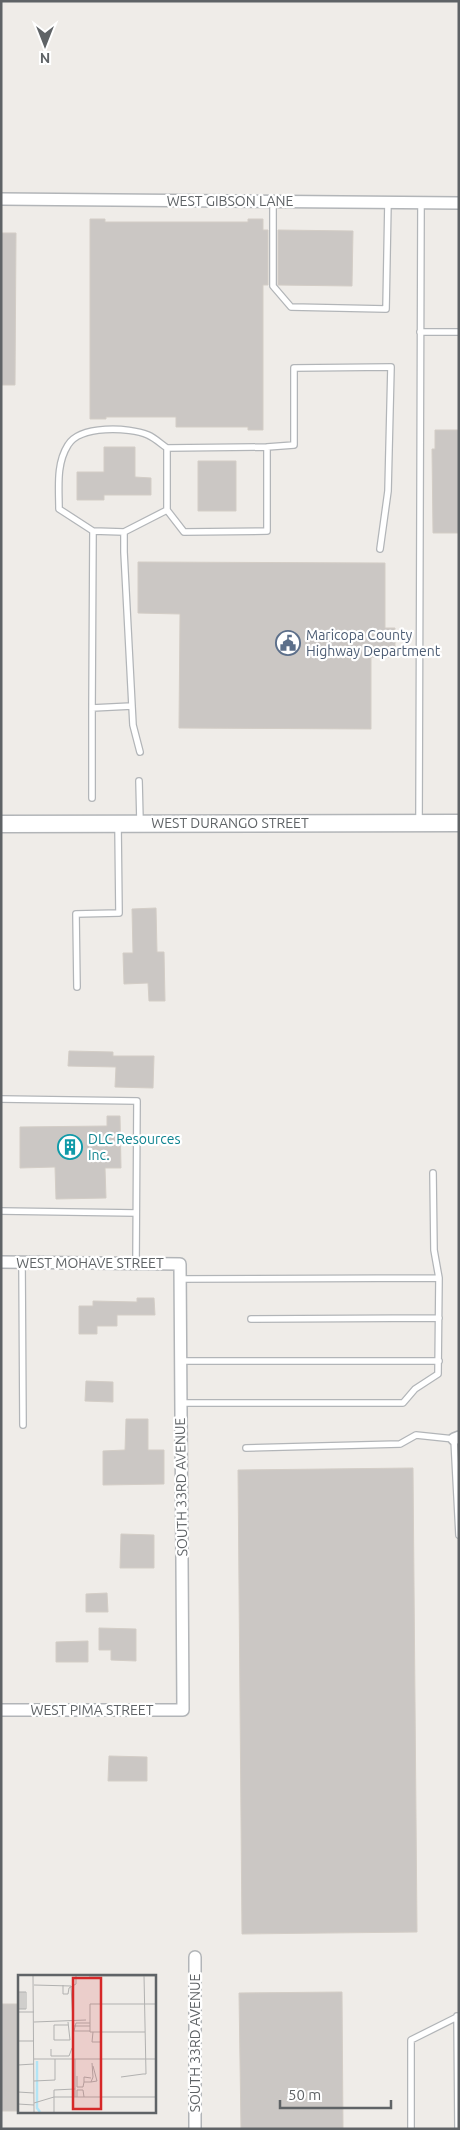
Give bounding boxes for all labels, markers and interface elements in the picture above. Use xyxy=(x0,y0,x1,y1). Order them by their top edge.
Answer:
north arrow xyxy=(20,20,70,70)
text: N xyxy=(40,50,50,66)
street label: WEST GIBSON LANE xyxy=(167,193,294,209)
place label: Maricopa County Highway Department xyxy=(306,627,441,659)
public building icon: Maricopa County Highway Department xyxy=(275,630,301,656)
street label: WEST DURANGO STREET xyxy=(151,815,309,831)
place label: DLC Resources Inc. xyxy=(88,1131,181,1163)
building icon: DLC Resources Inc. xyxy=(57,1134,83,1160)
street label: WEST MOHAVE STREET xyxy=(16,1255,164,1271)
street label: SOUTH 33RD AVENUE xyxy=(172,1417,190,1556)
street label: WEST PIMA STREET xyxy=(31,1702,154,1718)
street label: SOUTH 33RD AVENUE xyxy=(187,1974,203,2112)
inset map xyxy=(18,1975,155,2112)
scale bar xyxy=(280,2078,391,2110)
text: 50 m xyxy=(288,2086,321,2103)

